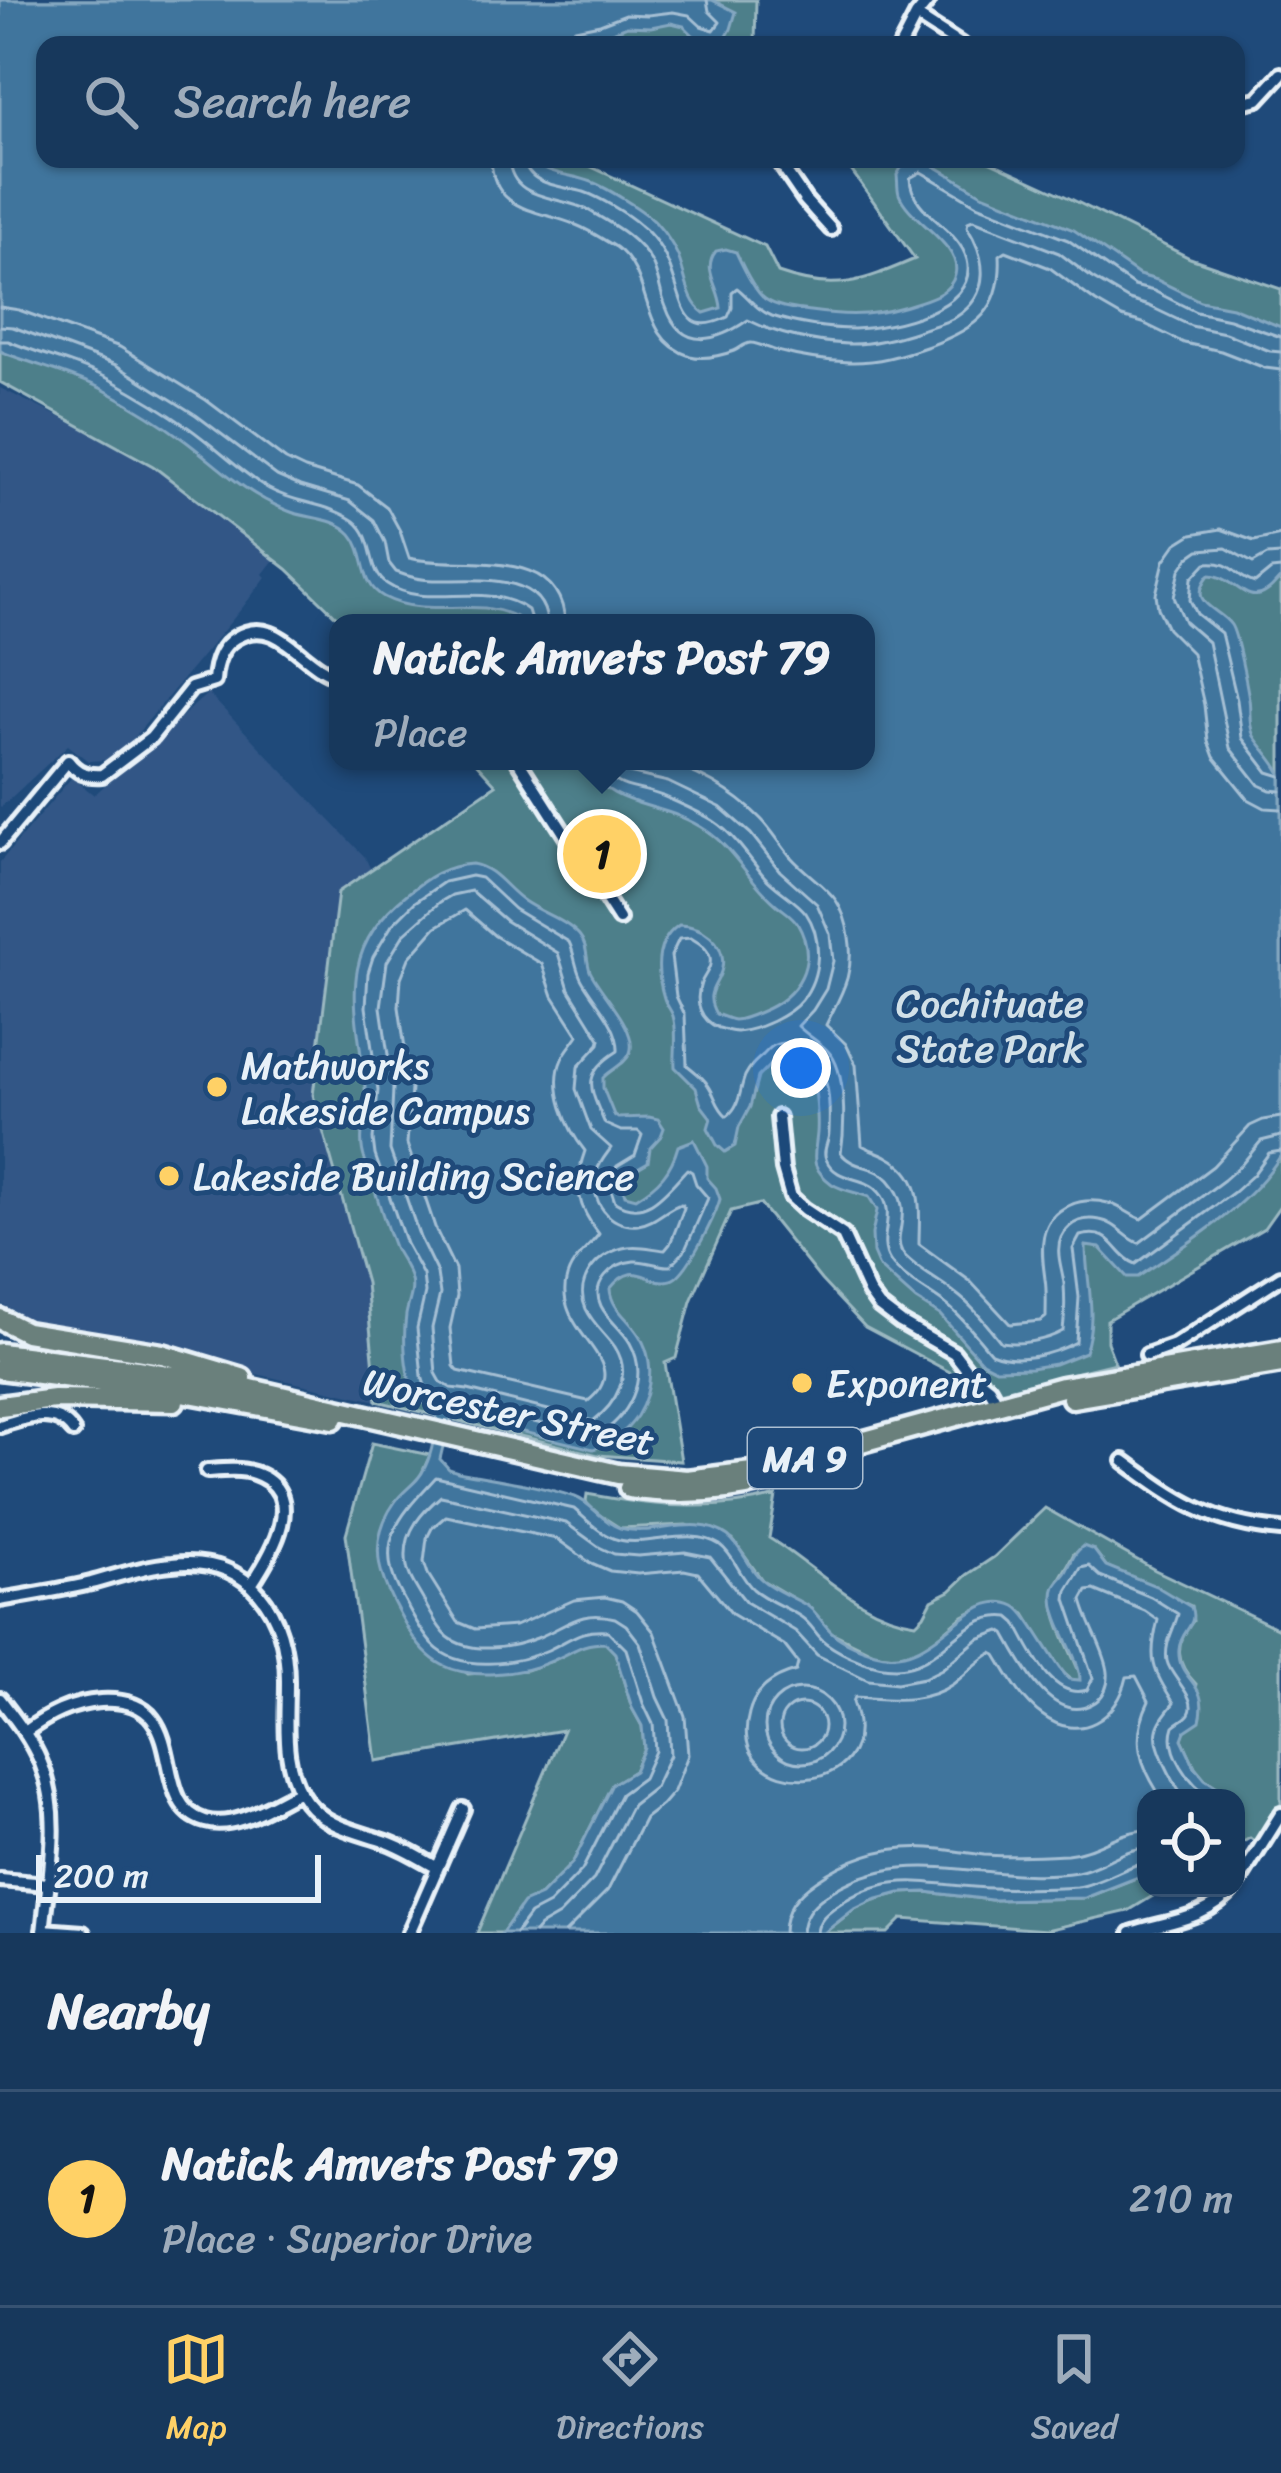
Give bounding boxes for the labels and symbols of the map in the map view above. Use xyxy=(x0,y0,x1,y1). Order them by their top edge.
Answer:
pin: 1 xyxy=(563,809,641,899)
park label: Cochituate State Park xyxy=(896,969,1084,1083)
place label: Mathworks Lakeside Campus xyxy=(241,1031,530,1145)
your location xyxy=(771,1038,831,1098)
marker: Mathworks Lakeside Campus xyxy=(204,1074,230,1100)
place label: Lakeside Building Science xyxy=(193,1142,635,1211)
marker: Lakeside Building Science xyxy=(156,1163,182,1189)
street label: Worcester Street xyxy=(357,1347,661,1476)
place label: Exponent xyxy=(826,1349,987,1418)
marker: Exponent xyxy=(789,1370,815,1396)
road number: MA 9 xyxy=(748,1428,862,1488)
scale bar xyxy=(36,1849,321,1902)

